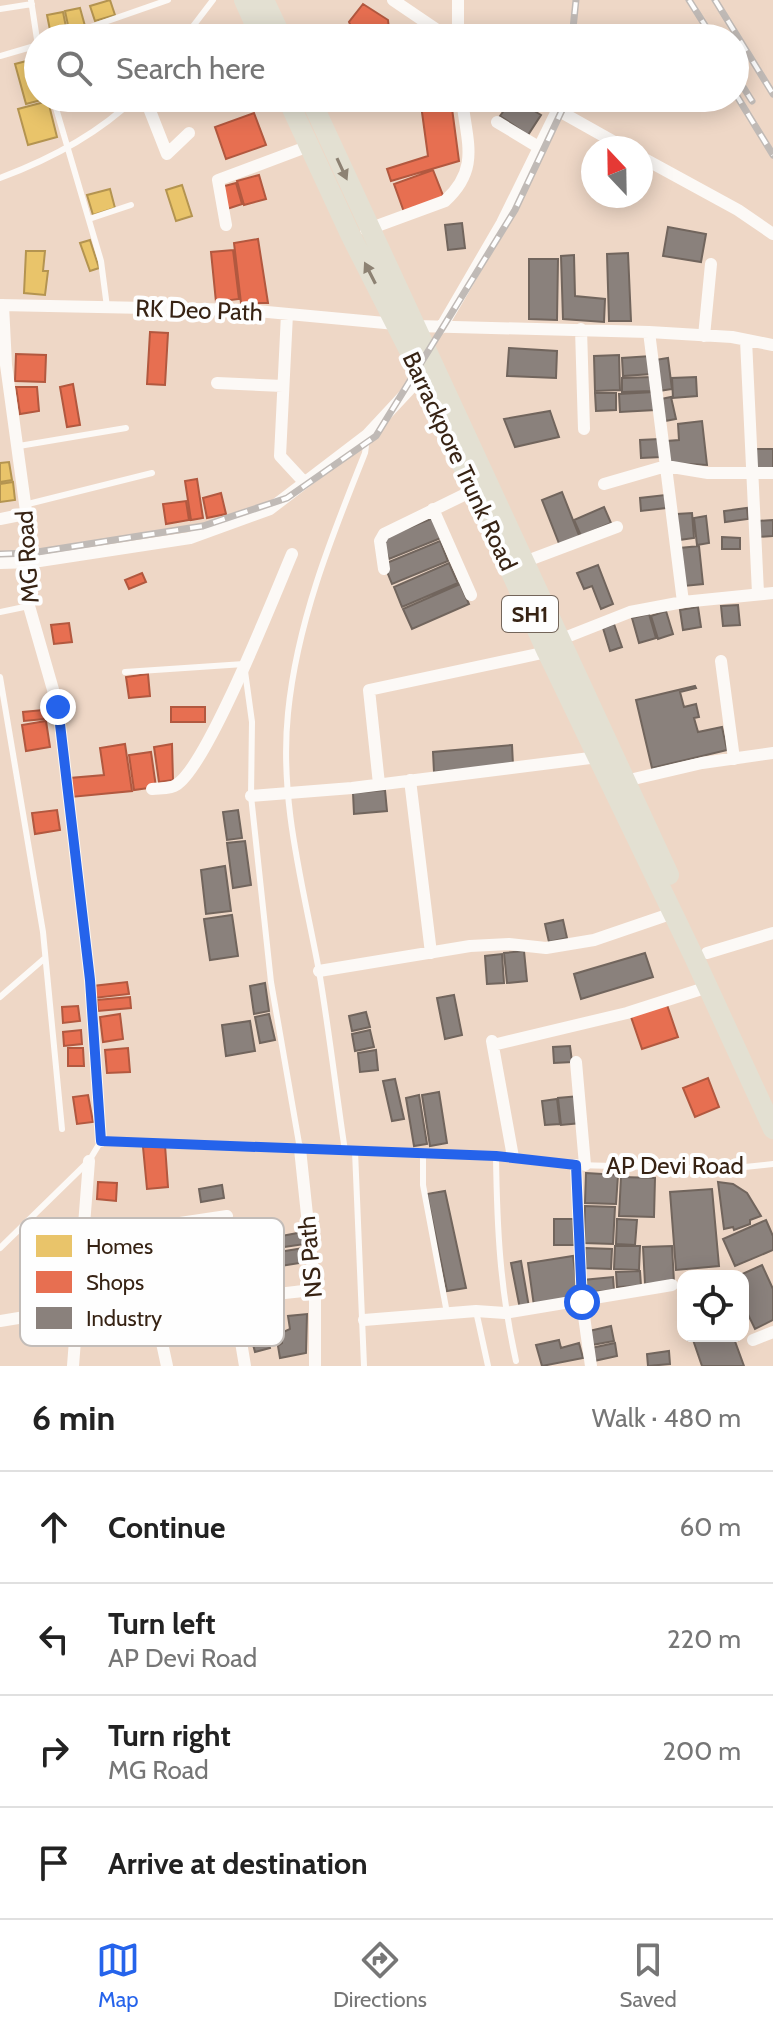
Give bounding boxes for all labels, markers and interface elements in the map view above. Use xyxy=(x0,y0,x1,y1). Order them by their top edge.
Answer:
search box xyxy=(24,24,749,112)
icon: search xyxy=(52,46,96,90)
text: Search here xyxy=(116,50,265,87)
north arrow xyxy=(581,136,653,208)
one-way arrow xyxy=(335,157,349,181)
one-way arrow xyxy=(363,262,376,285)
street label: RK Deo Path xyxy=(135,293,263,327)
street label: Barrackpore Trunk Road xyxy=(397,347,523,575)
street label: MG Road xyxy=(9,510,45,604)
road number: SH1 xyxy=(502,596,558,632)
route end xyxy=(40,689,76,725)
street label: AP Devi Road xyxy=(606,1151,744,1180)
street label: NS Path xyxy=(292,1215,328,1299)
legend xyxy=(20,1218,284,1346)
text: Homes xyxy=(86,1233,153,1260)
text: Shops xyxy=(86,1269,144,1296)
map controls xyxy=(677,1270,749,1342)
button: locate xyxy=(677,1270,749,1342)
route start xyxy=(564,1284,600,1320)
text: Industry xyxy=(86,1305,162,1332)
text: 6 min xyxy=(32,1397,115,1439)
text: Walk · 480 m xyxy=(592,1402,741,1434)
icon: ahead xyxy=(32,1505,76,1549)
text: Continue xyxy=(108,1509,225,1546)
text: 60 m xyxy=(679,1511,741,1543)
text: Turn left xyxy=(108,1605,216,1642)
icon: left xyxy=(32,1617,76,1661)
text: 220 m xyxy=(667,1623,741,1655)
text: AP Devi Road xyxy=(108,1642,257,1674)
text: Turn right xyxy=(108,1717,231,1754)
icon: right xyxy=(32,1729,76,1773)
text: 200 m xyxy=(662,1735,741,1767)
text: MG Road xyxy=(108,1754,209,1786)
icon: arrive xyxy=(32,1841,76,1885)
text: Arrive at destination xyxy=(108,1845,368,1882)
tab: Map xyxy=(96,1938,140,2013)
tab: Directions xyxy=(333,1938,427,2013)
tab: Saved xyxy=(620,1938,677,2013)

